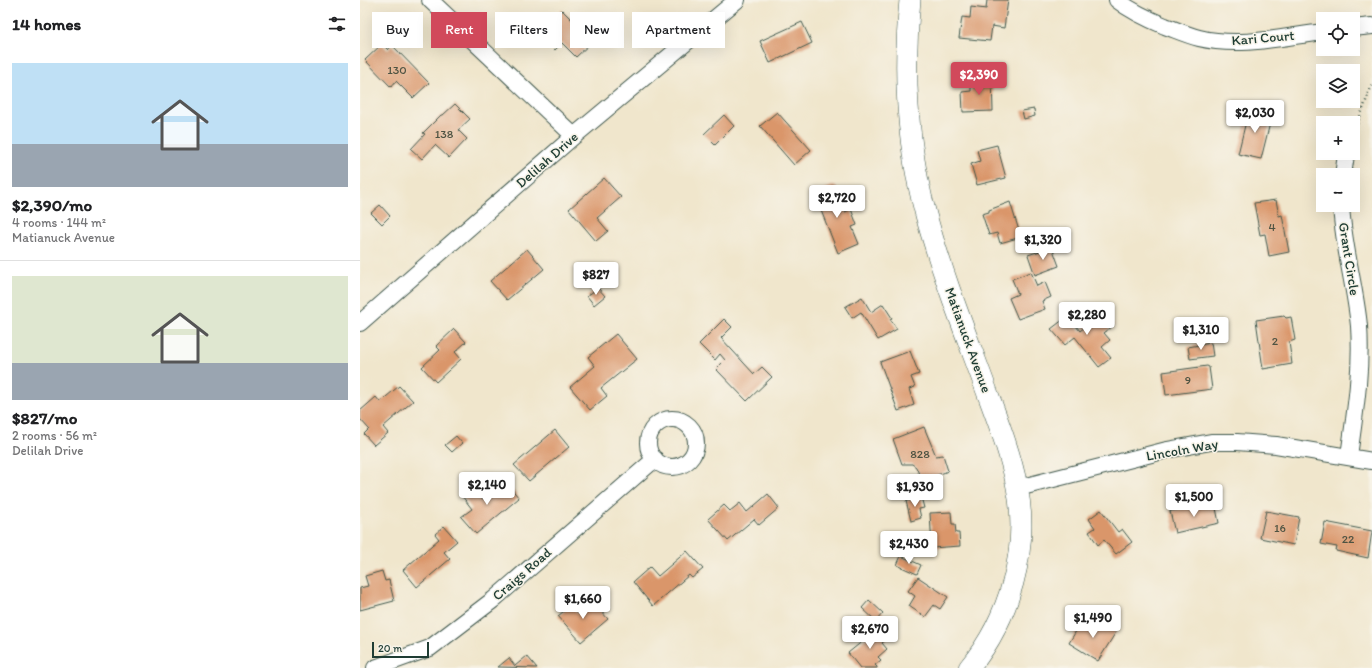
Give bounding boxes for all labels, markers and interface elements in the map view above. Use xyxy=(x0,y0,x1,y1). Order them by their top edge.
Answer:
chip: Buy xyxy=(372,12,423,48)
chip: Rent xyxy=(431,12,487,48)
chip: Filters xyxy=(495,12,562,48)
chip: New xyxy=(570,12,624,48)
chip: Apartment xyxy=(632,12,725,48)
map controls xyxy=(1316,12,1360,212)
button: locate xyxy=(1316,12,1360,56)
icon: filters xyxy=(326,13,348,35)
text: 14 homes xyxy=(12,14,81,34)
street label: Kari Court xyxy=(1231,27,1295,49)
pin: $2,390 xyxy=(946,62,1012,96)
house number: 130 xyxy=(387,63,407,77)
button: layers xyxy=(1316,64,1360,108)
text: $2,390 xyxy=(960,67,998,82)
icon: home xyxy=(144,89,216,161)
pin: $2,030 xyxy=(1222,100,1288,134)
text: $2,030 xyxy=(1235,105,1275,120)
button: + xyxy=(1316,116,1360,160)
house number: 138 xyxy=(435,127,454,141)
street label: Delilah Drive xyxy=(512,128,582,192)
button: − xyxy=(1316,168,1360,212)
pin: $2,720 xyxy=(804,185,870,219)
text: $2,720 xyxy=(818,190,856,205)
text: $2,390/mo xyxy=(12,195,92,215)
text: 4 rooms · 144 m² xyxy=(12,215,106,230)
house number: 4 xyxy=(1268,220,1276,234)
street label: Grant Circle xyxy=(1335,221,1363,297)
pin: $1,320 xyxy=(1010,227,1076,261)
text: Matianuck Avenue xyxy=(12,230,115,245)
text: $1,320 xyxy=(1024,232,1062,247)
pin: $827 xyxy=(572,262,620,296)
text: $827 xyxy=(582,267,610,282)
street label: Matianuck Avenue xyxy=(941,285,995,395)
icon: home xyxy=(144,302,216,374)
pin: $2,280 xyxy=(1054,302,1120,336)
text: $2,280 xyxy=(1068,307,1106,322)
pin: $1,310 xyxy=(1168,317,1234,351)
text: $1,310 xyxy=(1183,322,1219,337)
house number: 2 xyxy=(1272,334,1279,348)
house number: 9 xyxy=(1185,373,1191,387)
text: $827/mo xyxy=(12,408,77,428)
text: 2 rooms · 56 m² xyxy=(12,428,97,443)
street label: Lincoln Way xyxy=(1145,435,1220,465)
text: Delilah Drive xyxy=(12,443,83,458)
house number: 828 xyxy=(910,447,930,461)
pin: $2,140 xyxy=(454,472,520,506)
pin: $1,930 xyxy=(882,474,948,508)
text: $2,140 xyxy=(468,477,506,492)
text: $1,930 xyxy=(896,479,934,494)
pin: $1,500 xyxy=(1161,484,1227,518)
text: $1,500 xyxy=(1175,489,1213,504)
house number: 16 xyxy=(1274,521,1286,535)
pin: $2,430 xyxy=(876,531,942,565)
house number: 22 xyxy=(1342,532,1355,546)
text: $2,430 xyxy=(889,536,929,551)
street label: Craigs Road xyxy=(489,544,555,604)
pin: $1,660 xyxy=(550,586,616,620)
text: $1,660 xyxy=(564,591,602,606)
pin: $1,490 xyxy=(1060,605,1126,639)
text: $1,490 xyxy=(1074,610,1112,625)
pin: $2,670 xyxy=(837,616,903,650)
text: $2,670 xyxy=(851,621,889,636)
scale bar xyxy=(372,640,429,659)
text: 20 m xyxy=(378,642,402,655)

